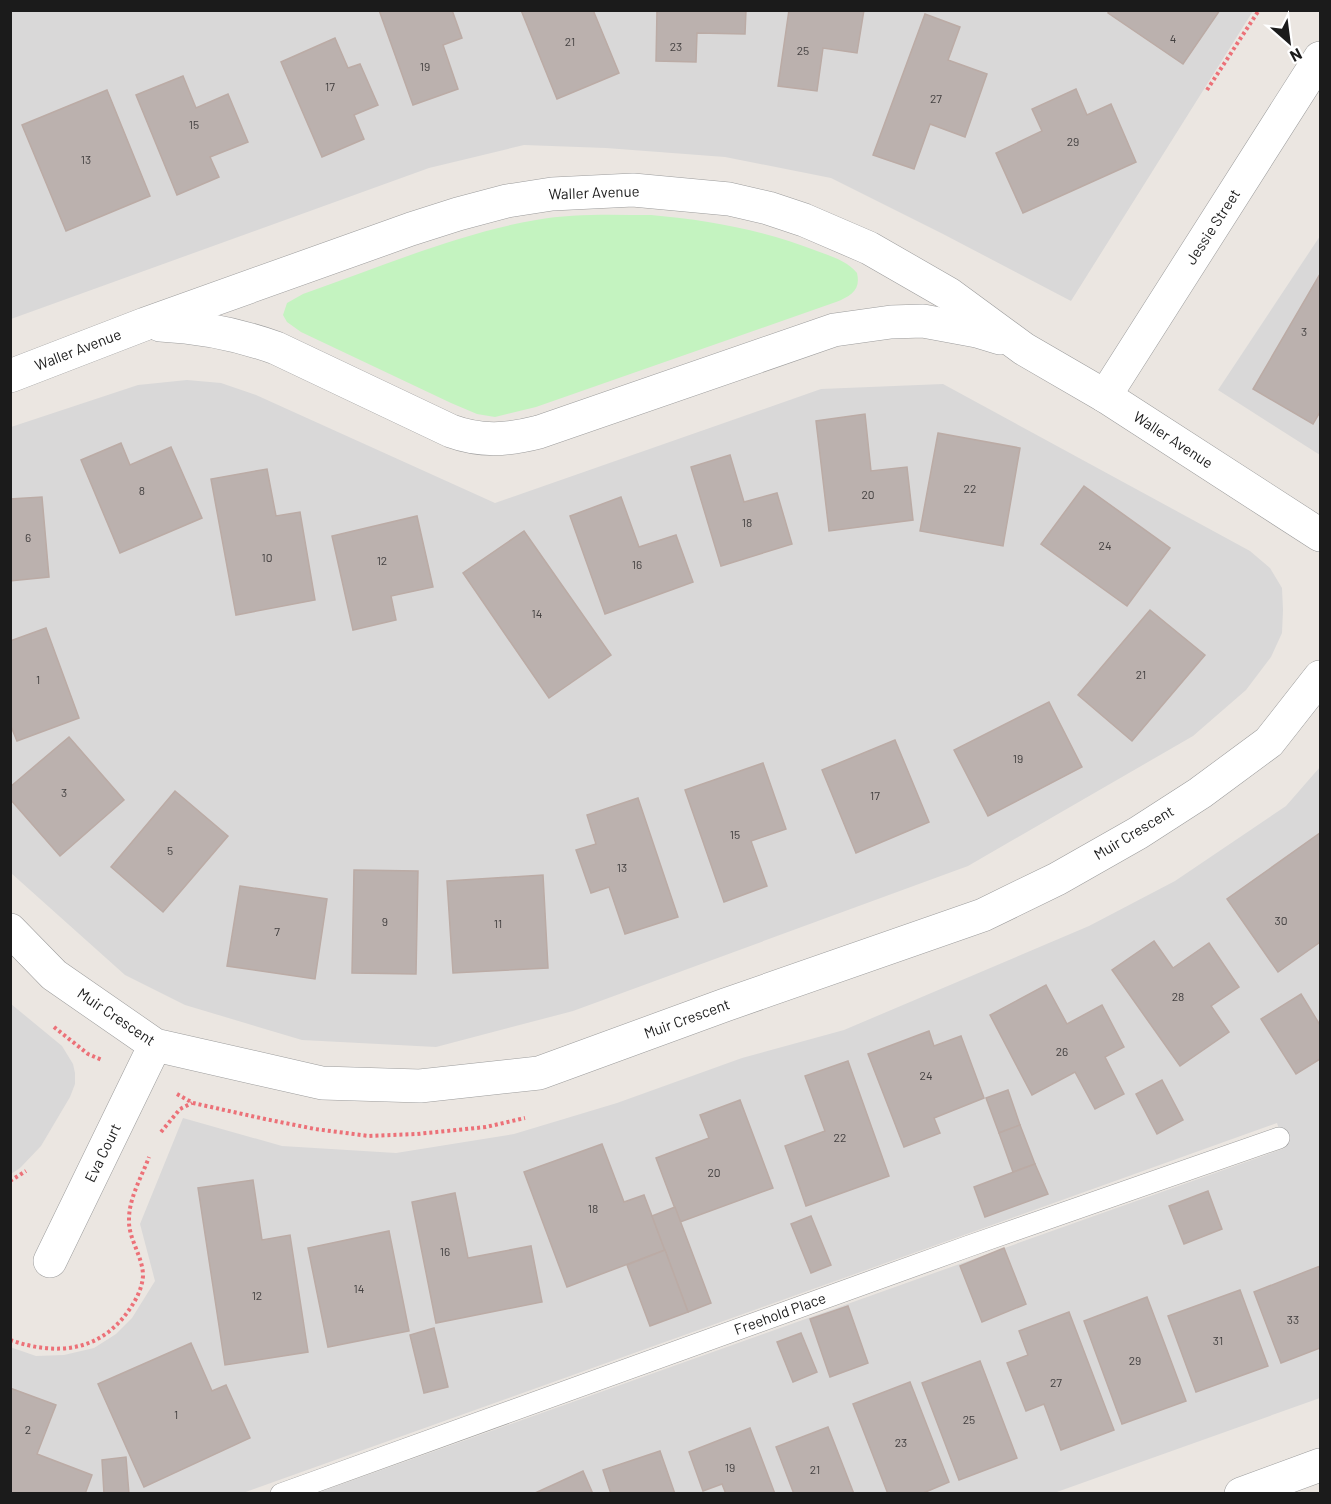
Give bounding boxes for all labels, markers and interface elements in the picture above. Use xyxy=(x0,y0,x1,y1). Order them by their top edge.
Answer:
north arrow xyxy=(1259,12,1319,72)
house number: 4 xyxy=(1170,31,1176,45)
house number: 21 xyxy=(565,34,575,48)
house number: 23 xyxy=(670,39,682,53)
house number: 25 xyxy=(797,43,809,57)
text: N xyxy=(1287,45,1305,67)
house number: 19 xyxy=(420,59,430,73)
house number: 17 xyxy=(325,79,335,93)
house number: 27 xyxy=(930,91,942,105)
house number: 15 xyxy=(189,117,199,131)
house number: 29 xyxy=(1067,134,1079,148)
house number: 13 xyxy=(81,152,91,166)
street label: Waller Avenue xyxy=(548,181,640,203)
street label: Jessie Street xyxy=(1181,185,1243,268)
street label: Waller Avenue xyxy=(32,324,123,374)
house number: 3 xyxy=(1301,324,1307,338)
street label: Waller Avenue xyxy=(1130,407,1217,472)
house number: 22 xyxy=(964,481,976,495)
house number: 8 xyxy=(139,483,145,497)
house number: 20 xyxy=(861,487,875,501)
house number: 18 xyxy=(742,515,752,529)
house number: 6 xyxy=(25,530,31,544)
house number: 24 xyxy=(1098,538,1112,552)
house number: 10 xyxy=(262,550,272,564)
house number: 12 xyxy=(377,553,387,567)
house number: 16 xyxy=(632,557,642,571)
house number: 14 xyxy=(532,606,542,620)
house number: 21 xyxy=(1136,667,1146,681)
house number: 1 xyxy=(36,672,40,686)
house number: 19 xyxy=(1013,751,1023,765)
house number: 3 xyxy=(61,785,67,799)
house number: 17 xyxy=(870,788,880,802)
street label: Muir Crescent xyxy=(1090,801,1177,863)
house number: 15 xyxy=(730,827,740,841)
house number: 5 xyxy=(167,843,173,857)
house number: 13 xyxy=(617,860,627,874)
house number: 30 xyxy=(1275,913,1287,927)
house number: 9 xyxy=(382,914,388,928)
house number: 11 xyxy=(494,916,502,930)
house number: 7 xyxy=(274,924,280,938)
street label: Muir Crescent xyxy=(74,984,159,1049)
house number: 28 xyxy=(1172,989,1184,1003)
street label: Muir Crescent xyxy=(641,994,732,1042)
house number: 26 xyxy=(1056,1044,1068,1058)
house number: 24 xyxy=(919,1068,933,1082)
street label: Eva Court xyxy=(80,1120,124,1185)
house number: 22 xyxy=(834,1130,846,1144)
house number: 20 xyxy=(707,1165,721,1179)
house number: 18 xyxy=(588,1201,598,1215)
house number: 16 xyxy=(440,1244,450,1258)
house number: 14 xyxy=(354,1281,364,1295)
house number: 12 xyxy=(252,1288,262,1302)
street label: Freehold Place xyxy=(731,1288,828,1338)
house number: 33 xyxy=(1287,1312,1299,1326)
house number: 31 xyxy=(1213,1333,1223,1347)
house number: 29 xyxy=(1129,1353,1141,1367)
house number: 27 xyxy=(1050,1375,1062,1389)
house number: 1 xyxy=(174,1407,178,1421)
house number: 25 xyxy=(963,1412,975,1426)
house number: 2 xyxy=(25,1422,31,1436)
house number: 23 xyxy=(895,1435,907,1449)
house number: 19 xyxy=(725,1460,735,1474)
house number: 21 xyxy=(810,1462,820,1476)

